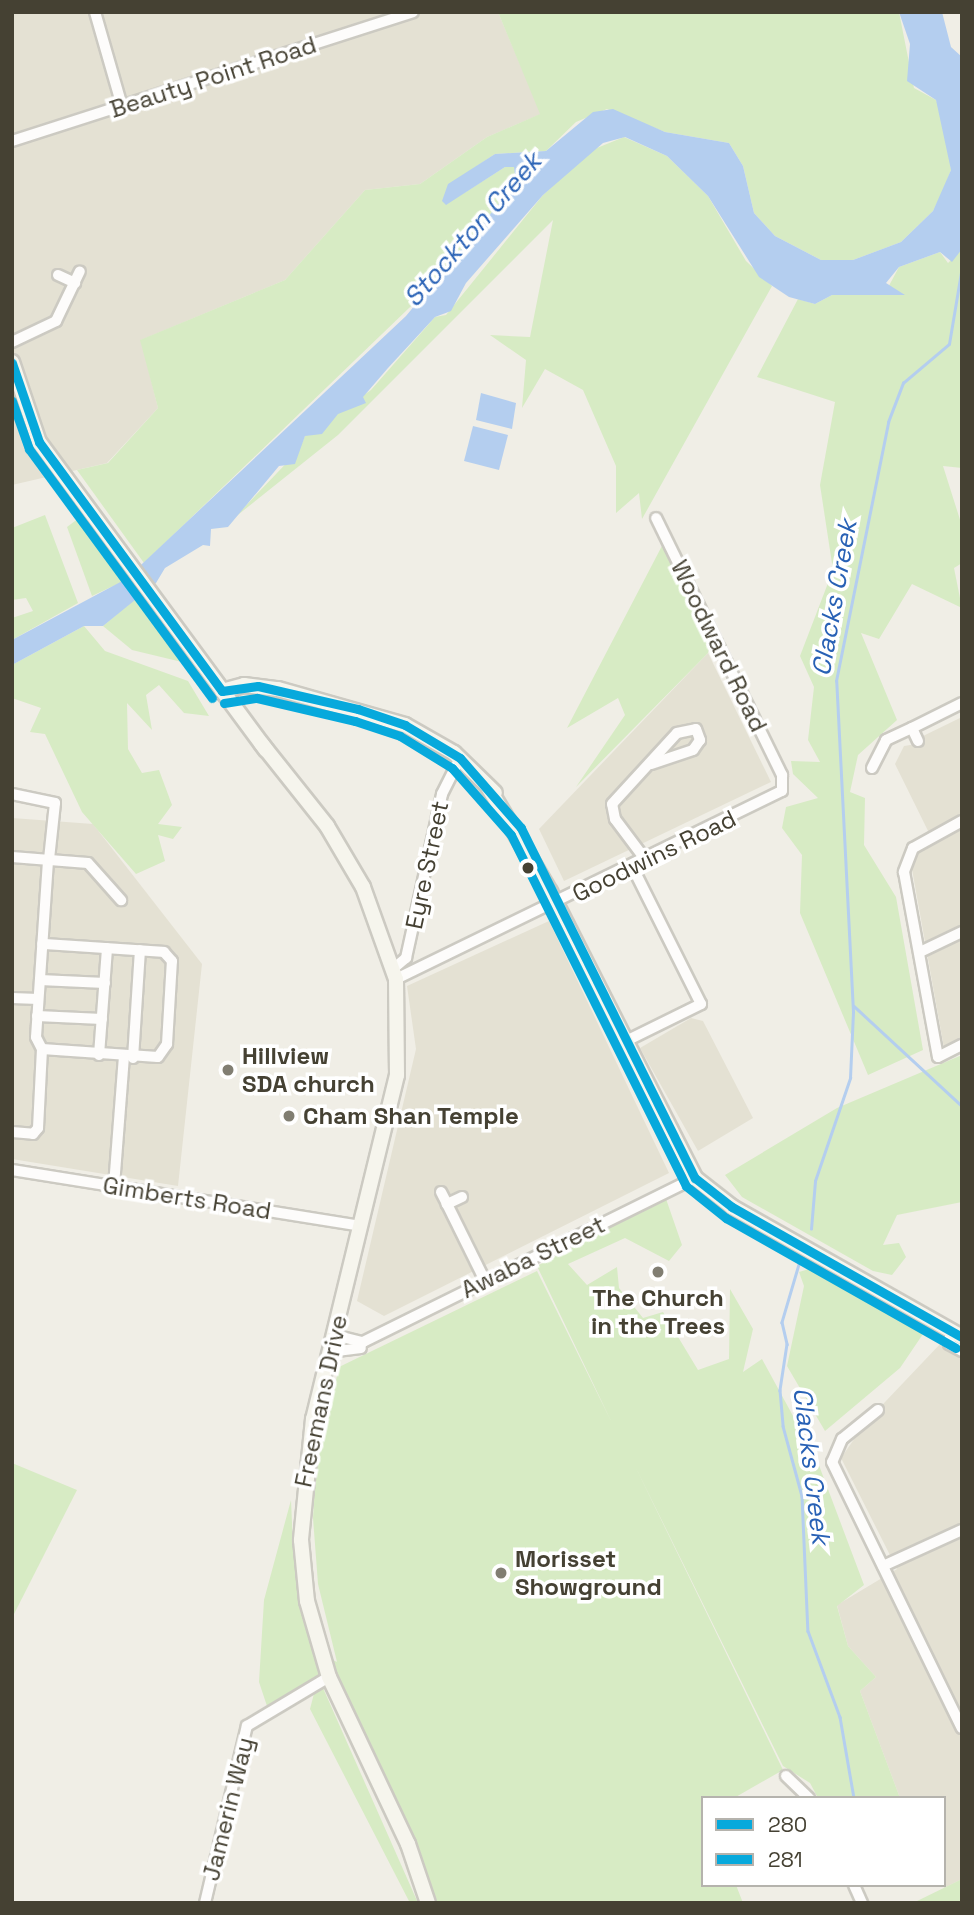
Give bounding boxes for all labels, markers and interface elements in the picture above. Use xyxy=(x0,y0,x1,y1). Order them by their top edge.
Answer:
street label: Beauty Point Road xyxy=(106,30,320,124)
water label: Stockton Creek xyxy=(398,147,548,313)
water label: Clacks Creek xyxy=(806,517,864,679)
street label: Woodward Road xyxy=(665,555,773,737)
street label: Eyre Street xyxy=(399,798,455,932)
street label: Goodwins Road xyxy=(567,804,741,908)
unlabelled marker xyxy=(521,861,535,875)
place label: Hillview SDA church xyxy=(242,1042,375,1098)
marker: Hillview SDA church xyxy=(220,1062,236,1078)
place label: Cham Shan Temple xyxy=(303,1102,520,1130)
marker: Cham Shan Temple xyxy=(281,1108,297,1124)
street label: Gimberts Road xyxy=(101,1170,273,1226)
street label: Awaba Street xyxy=(456,1210,610,1304)
marker: The Church in the Trees xyxy=(650,1264,666,1280)
place label: The Church in the Trees xyxy=(591,1284,725,1340)
street label: Freemans Drive xyxy=(289,1312,353,1490)
water label: Clacks Creek xyxy=(786,1386,836,1546)
place label: Morisset Showground xyxy=(515,1545,662,1601)
marker: Morisset Showground xyxy=(493,1565,509,1581)
street label: Jamerin Way xyxy=(196,1734,260,1884)
legend xyxy=(701,1796,946,1887)
text: 280 xyxy=(768,1811,807,1838)
text: 281 xyxy=(768,1846,803,1873)

